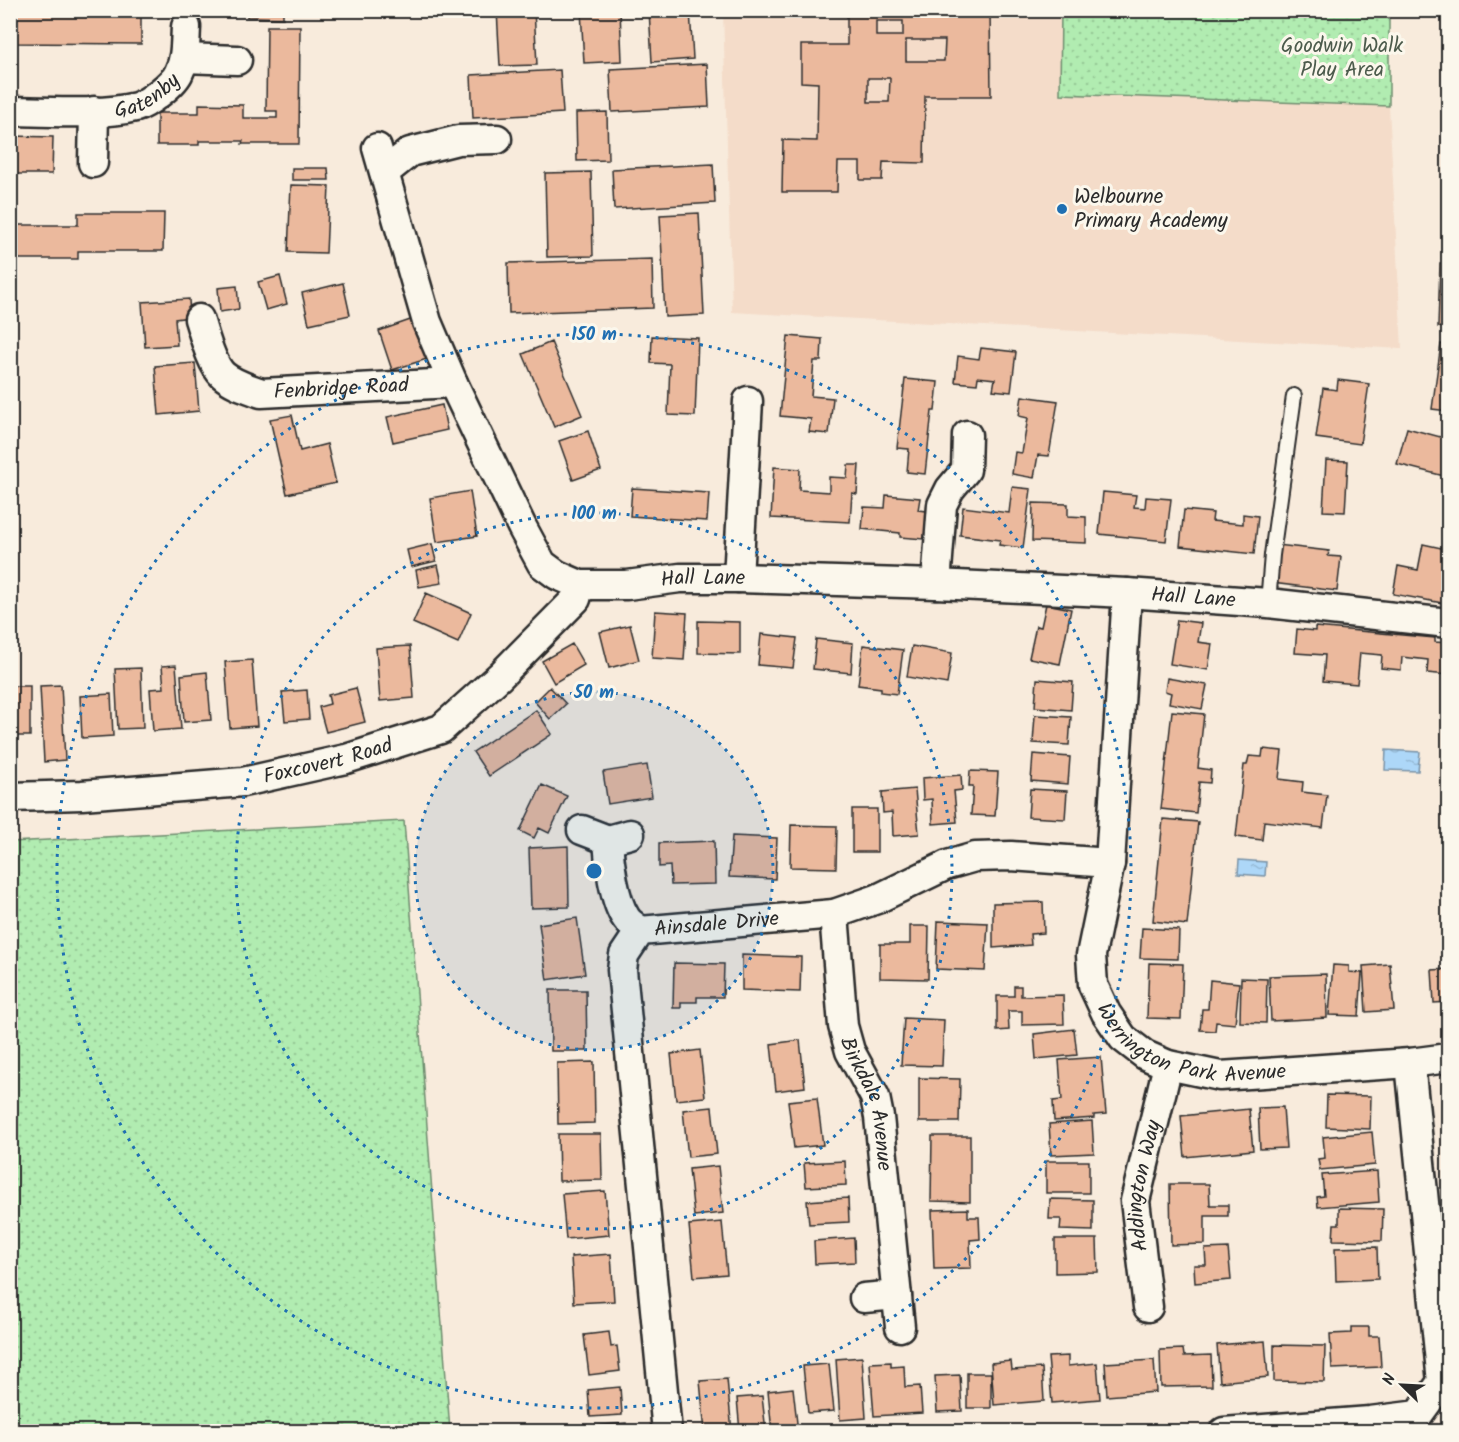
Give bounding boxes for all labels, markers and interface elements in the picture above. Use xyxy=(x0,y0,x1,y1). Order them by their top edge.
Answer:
park label: Goodwin Walk Play Area xyxy=(1281,30,1403,87)
street label: Gatenby xyxy=(112,66,189,127)
place label: Welbourne Primary Academy xyxy=(1074,181,1228,238)
marker: Welbourne Primary Academy xyxy=(1055,202,1069,216)
text: 150 m xyxy=(571,321,617,350)
street label: Fenbridge Road xyxy=(273,369,410,409)
text: 100 m xyxy=(571,500,617,529)
street label: Hall Lane xyxy=(658,561,746,597)
street label: Hall Lane xyxy=(1150,578,1237,617)
text: 50 m xyxy=(573,679,614,708)
street label: Foxcovert Road xyxy=(260,729,397,793)
centre of rings xyxy=(584,861,604,881)
street label: Ainsdale Drive xyxy=(653,902,781,946)
street label: Werrington Park Avenue xyxy=(1087,998,1288,1093)
street label: Birkdale Avenue xyxy=(830,1034,901,1173)
street label: Addington Way xyxy=(1119,1116,1171,1253)
north arrow xyxy=(1372,1355,1432,1415)
text: N xyxy=(1376,1370,1403,1389)

